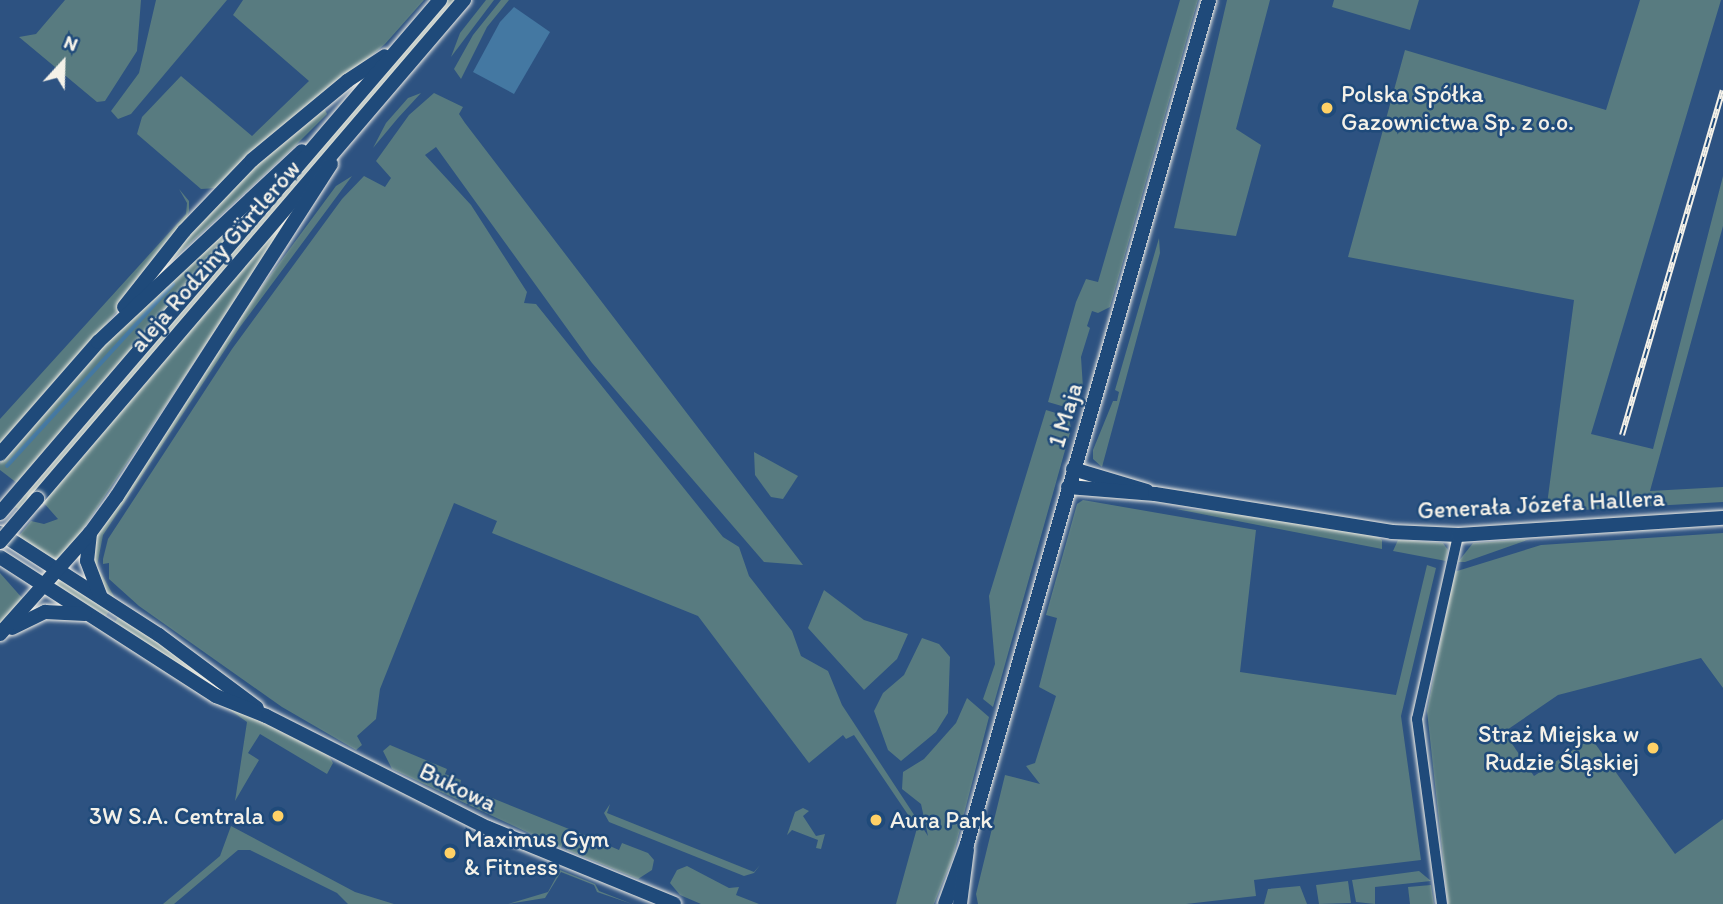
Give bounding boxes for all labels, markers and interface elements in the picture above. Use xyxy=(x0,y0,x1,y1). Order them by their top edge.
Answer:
north arrow xyxy=(28,28,98,98)
text: N xyxy=(61,30,81,56)
place label: Polska Spółka Gazownictwa Sp. z o.o. xyxy=(1341,80,1574,136)
marker: Polska Spółka Gazownictwa Sp. z o.o. xyxy=(1319,100,1335,116)
street label: aleja Rodziny Gürtlerów xyxy=(123,154,307,358)
street label: 1 Maja xyxy=(1042,379,1088,451)
street label: Generała Józefa Hallera xyxy=(1417,483,1665,525)
place label: Straż Miejska w Rudzie Śląskiej xyxy=(1479,720,1639,776)
marker: Straż Miejska w Rudzie Śląskiej xyxy=(1645,740,1661,756)
street label: Bukowa xyxy=(415,756,501,818)
place label: 3W S.A. Centrala xyxy=(89,802,264,830)
place label: Aura Park xyxy=(890,806,992,834)
marker: 3W S.A. Centrala xyxy=(270,808,286,824)
marker: Aura Park xyxy=(868,812,884,828)
place label: Maximus Gym & Fitness xyxy=(464,825,609,881)
marker: Maximus Gym & Fitness xyxy=(442,845,458,861)

